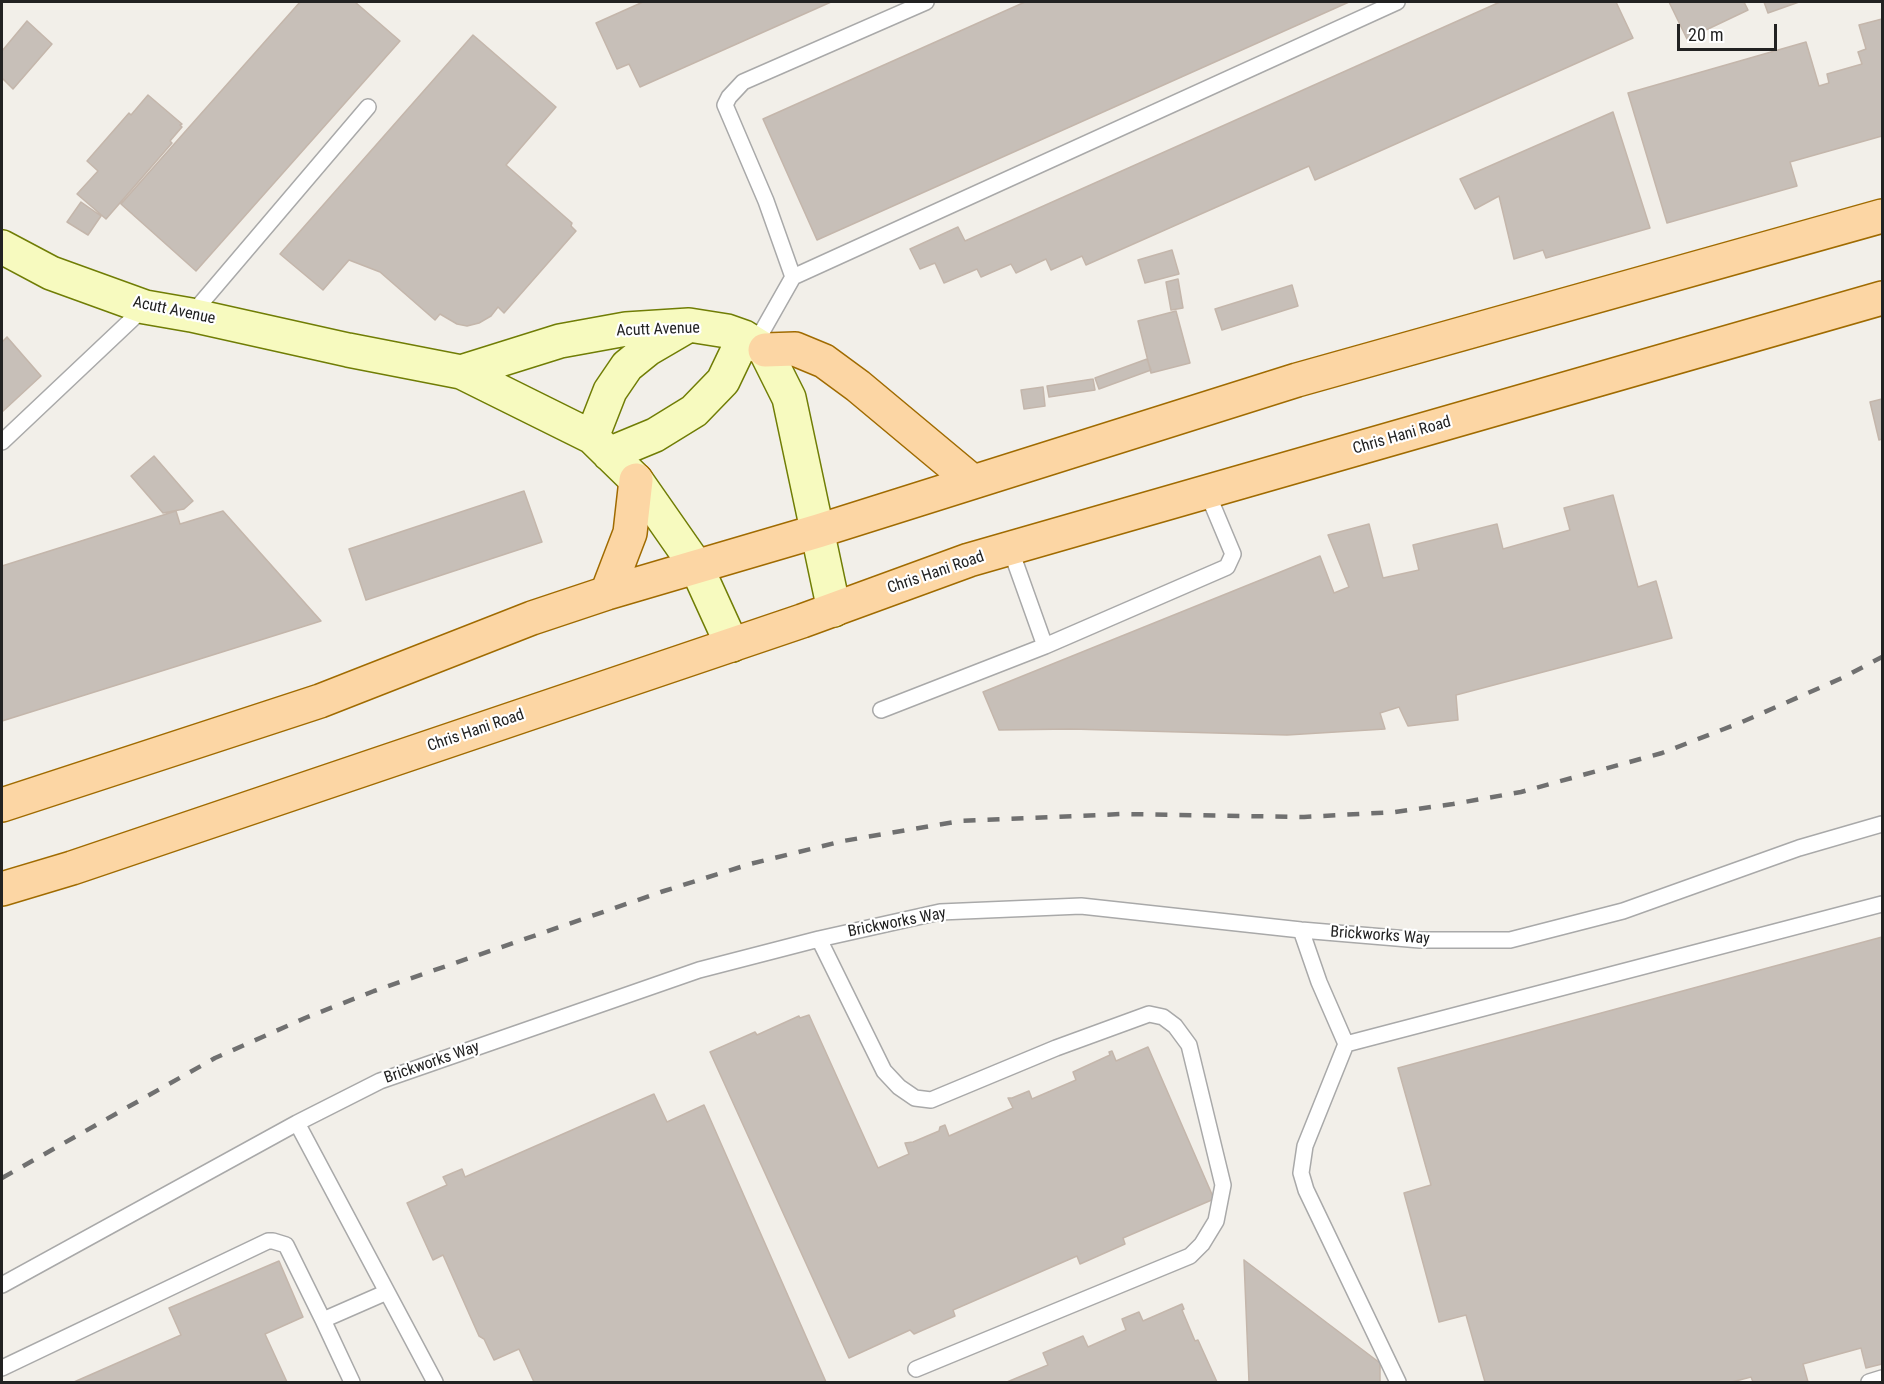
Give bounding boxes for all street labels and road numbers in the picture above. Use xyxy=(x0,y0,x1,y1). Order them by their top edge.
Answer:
street label: Acutt Avenue xyxy=(131,293,217,329)
street label: Acutt Avenue xyxy=(616,319,700,341)
street label: Chris Hani Road xyxy=(1351,413,1453,459)
street label: Chris Hani Road xyxy=(885,547,987,599)
street label: Chris Hani Road xyxy=(425,705,527,757)
street label: Brickworks Way xyxy=(846,904,948,942)
street label: Brickworks Way xyxy=(1330,923,1430,949)
street label: Brickworks Way xyxy=(382,1038,482,1088)

